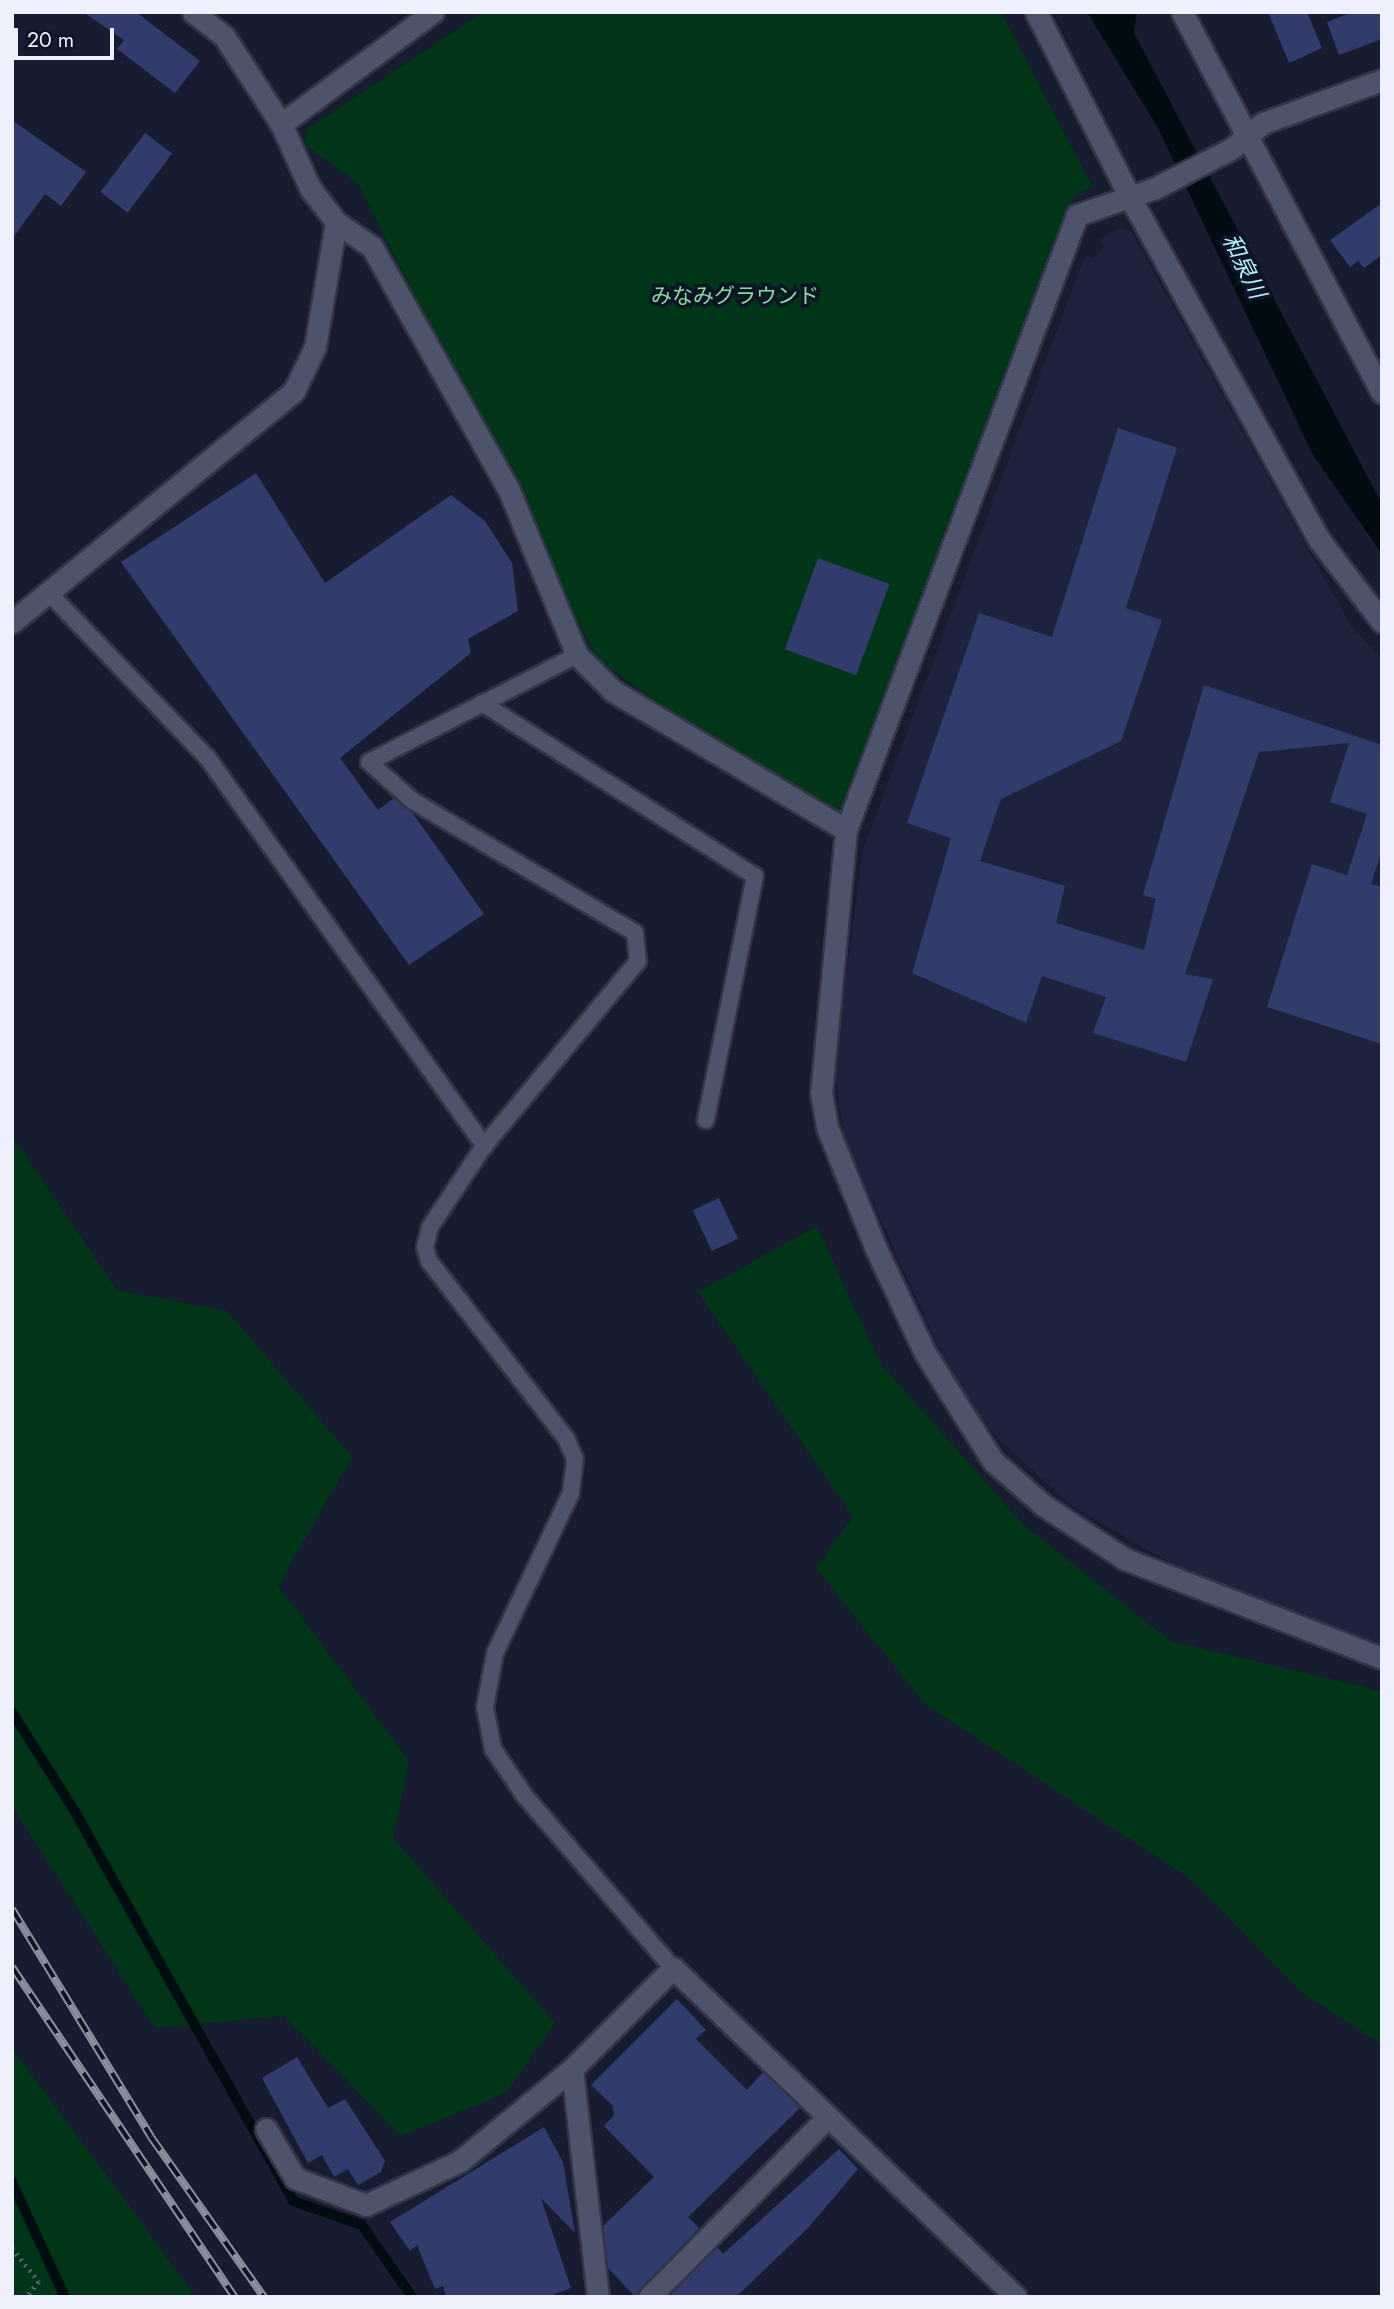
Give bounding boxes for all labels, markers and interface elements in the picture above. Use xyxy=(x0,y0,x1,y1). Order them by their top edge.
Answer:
scale bar xyxy=(18,14,117,58)
text: 20 m xyxy=(27,25,74,55)
water label: 和泉川 xyxy=(1216,229,1272,303)
park label: みなみグラウンド xyxy=(651,283,819,309)

